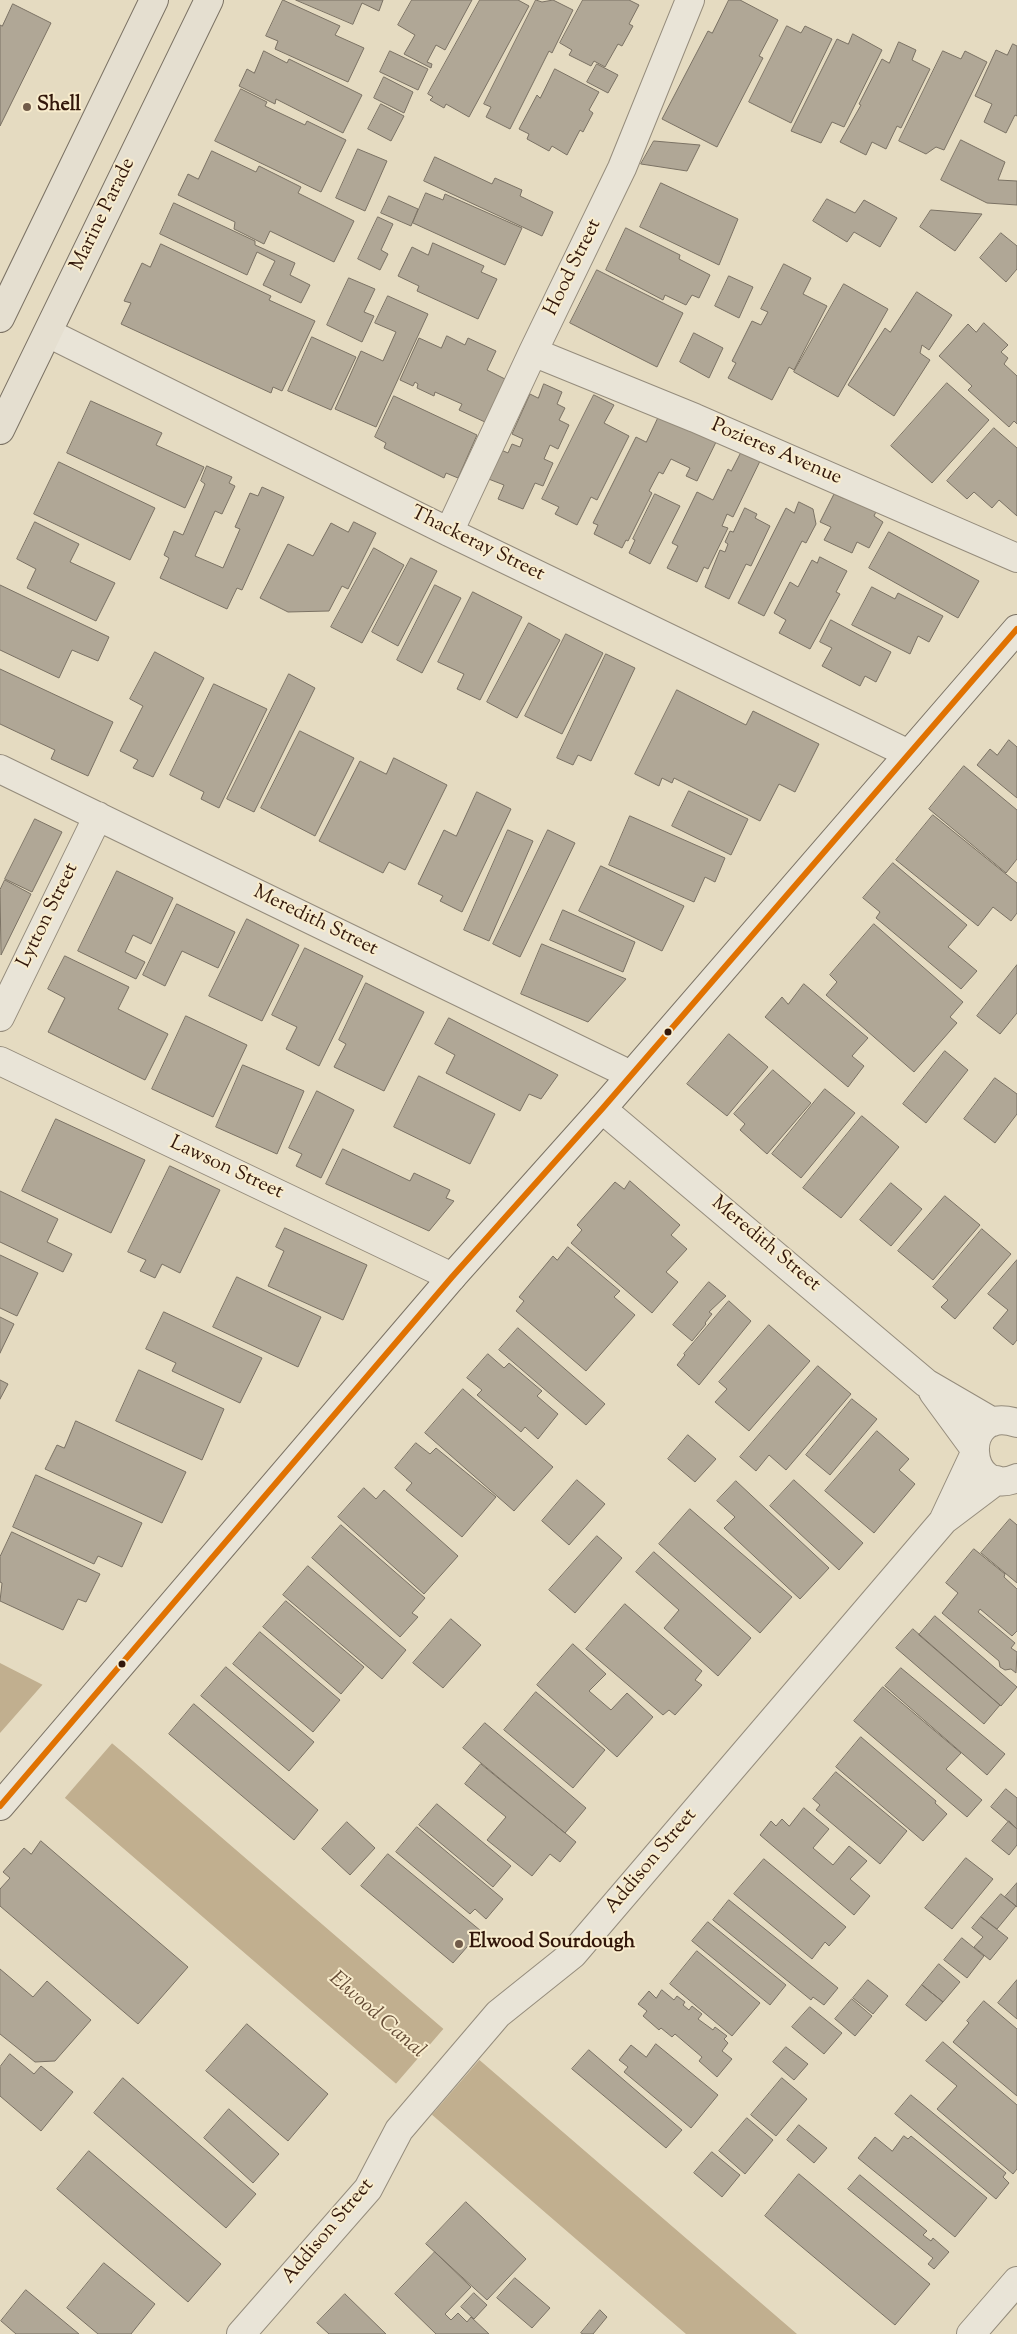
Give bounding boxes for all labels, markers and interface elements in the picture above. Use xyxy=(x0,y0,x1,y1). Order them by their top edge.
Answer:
place label: Shell xyxy=(37,95,81,119)
marker: Shell xyxy=(21,101,33,113)
street label: Marine Parade xyxy=(66,155,142,275)
street label: Hood Street xyxy=(540,216,608,320)
street label: Pozieres Avenue xyxy=(707,415,845,491)
street label: Thackeray Street xyxy=(406,502,548,588)
street label: Lytton Street xyxy=(13,860,85,972)
street label: Meredith Street xyxy=(249,881,381,963)
unlabelled marker xyxy=(663,1027,673,1037)
street label: Lawson Street xyxy=(165,1132,287,1206)
street label: Meredith Street xyxy=(705,1192,825,1298)
unlabelled marker xyxy=(117,1659,127,1669)
street label: Addison Street xyxy=(601,1805,703,1919)
place label: Elwood Sourdough xyxy=(469,1932,635,1956)
marker: Elwood Sourdough xyxy=(453,1938,465,1950)
water label: Elwood Canal xyxy=(322,1967,430,2065)
street label: Addison Street xyxy=(278,2175,380,2289)

